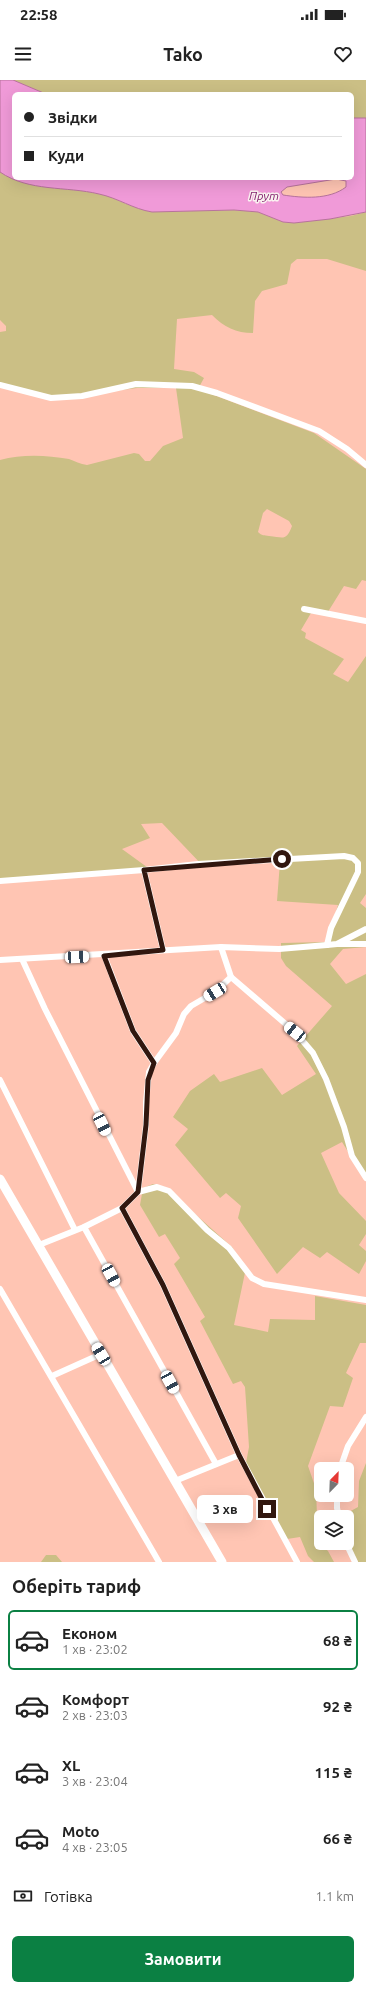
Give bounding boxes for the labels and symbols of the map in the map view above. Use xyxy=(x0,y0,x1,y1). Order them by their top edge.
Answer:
water label: Прут xyxy=(249,189,279,202)
route start xyxy=(273,850,291,868)
car xyxy=(65,950,89,964)
car xyxy=(202,981,228,1003)
car xyxy=(282,1020,308,1044)
car xyxy=(91,1111,113,1137)
car xyxy=(100,1262,122,1288)
car xyxy=(90,1341,112,1367)
car xyxy=(159,1369,181,1395)
north arrow xyxy=(314,1462,354,1502)
callout: 3 хв xyxy=(197,1495,253,1523)
route end xyxy=(258,1500,276,1518)

